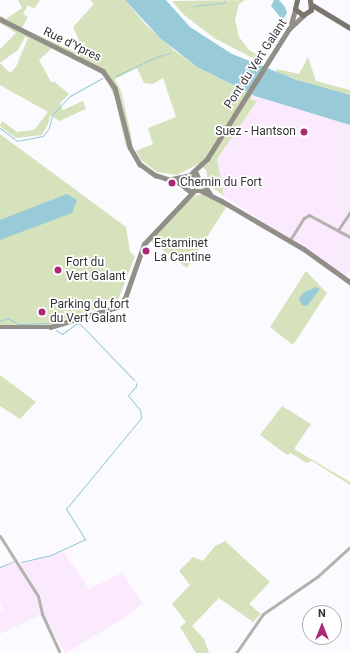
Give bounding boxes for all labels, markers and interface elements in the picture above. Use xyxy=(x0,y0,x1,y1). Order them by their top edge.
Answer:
street label: Pont du Vert Galant xyxy=(222,16,290,112)
street label: Rue d'Ypres xyxy=(41,25,103,65)
place label: Suez - Hantson xyxy=(215,125,296,139)
marker: Suez - Hantson xyxy=(299,127,309,137)
place label: Chemin du Fort xyxy=(180,176,262,190)
marker: Chemin du Fort xyxy=(167,178,177,188)
place label: Estaminet La Cantine xyxy=(154,237,211,265)
marker: Estaminet La Cantine xyxy=(141,246,151,256)
place label: Fort du Vert Galant xyxy=(66,256,126,284)
marker: Fort du Vert Galant xyxy=(53,265,63,275)
place label: Parking du fort du Vert Galant xyxy=(50,298,129,326)
marker: Parking du fort du Vert Galant xyxy=(37,307,47,317)
north arrow xyxy=(302,605,342,645)
text: N xyxy=(318,607,326,620)

